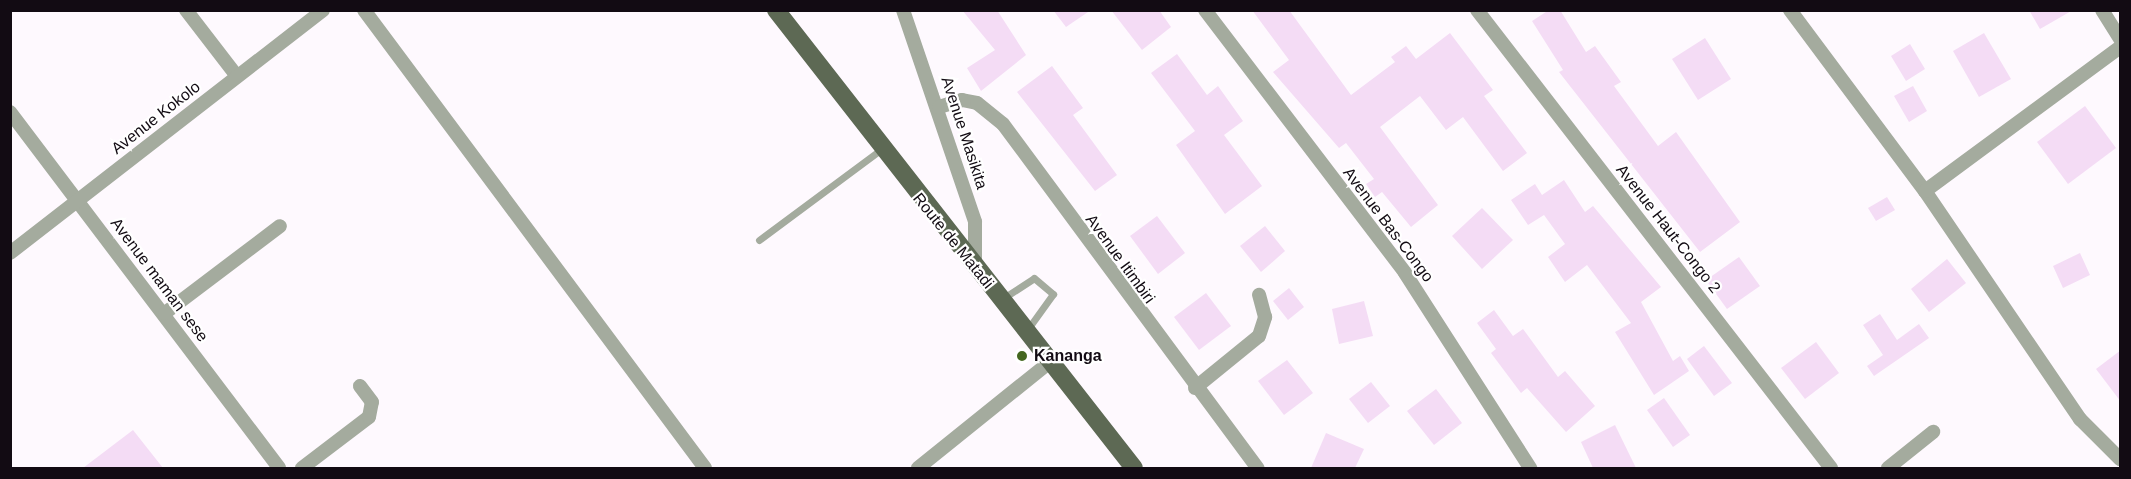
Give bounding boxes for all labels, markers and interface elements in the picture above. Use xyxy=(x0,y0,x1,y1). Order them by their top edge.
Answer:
street label: Avenue Masikita xyxy=(937,74,991,192)
street label: Avenue Kokolo xyxy=(108,77,204,159)
street label: Avenue Haut-Congo 2 xyxy=(1612,161,1724,297)
street label: Avenue Bas-Congo xyxy=(1339,164,1437,286)
street label: Route de Matadi xyxy=(909,189,997,293)
street label: Avenue Itimbiri xyxy=(1081,211,1159,307)
street label: Avenue maman sese xyxy=(106,214,212,346)
place label: Kananga xyxy=(1034,346,1102,366)
marker: Kananga xyxy=(1015,349,1029,363)

